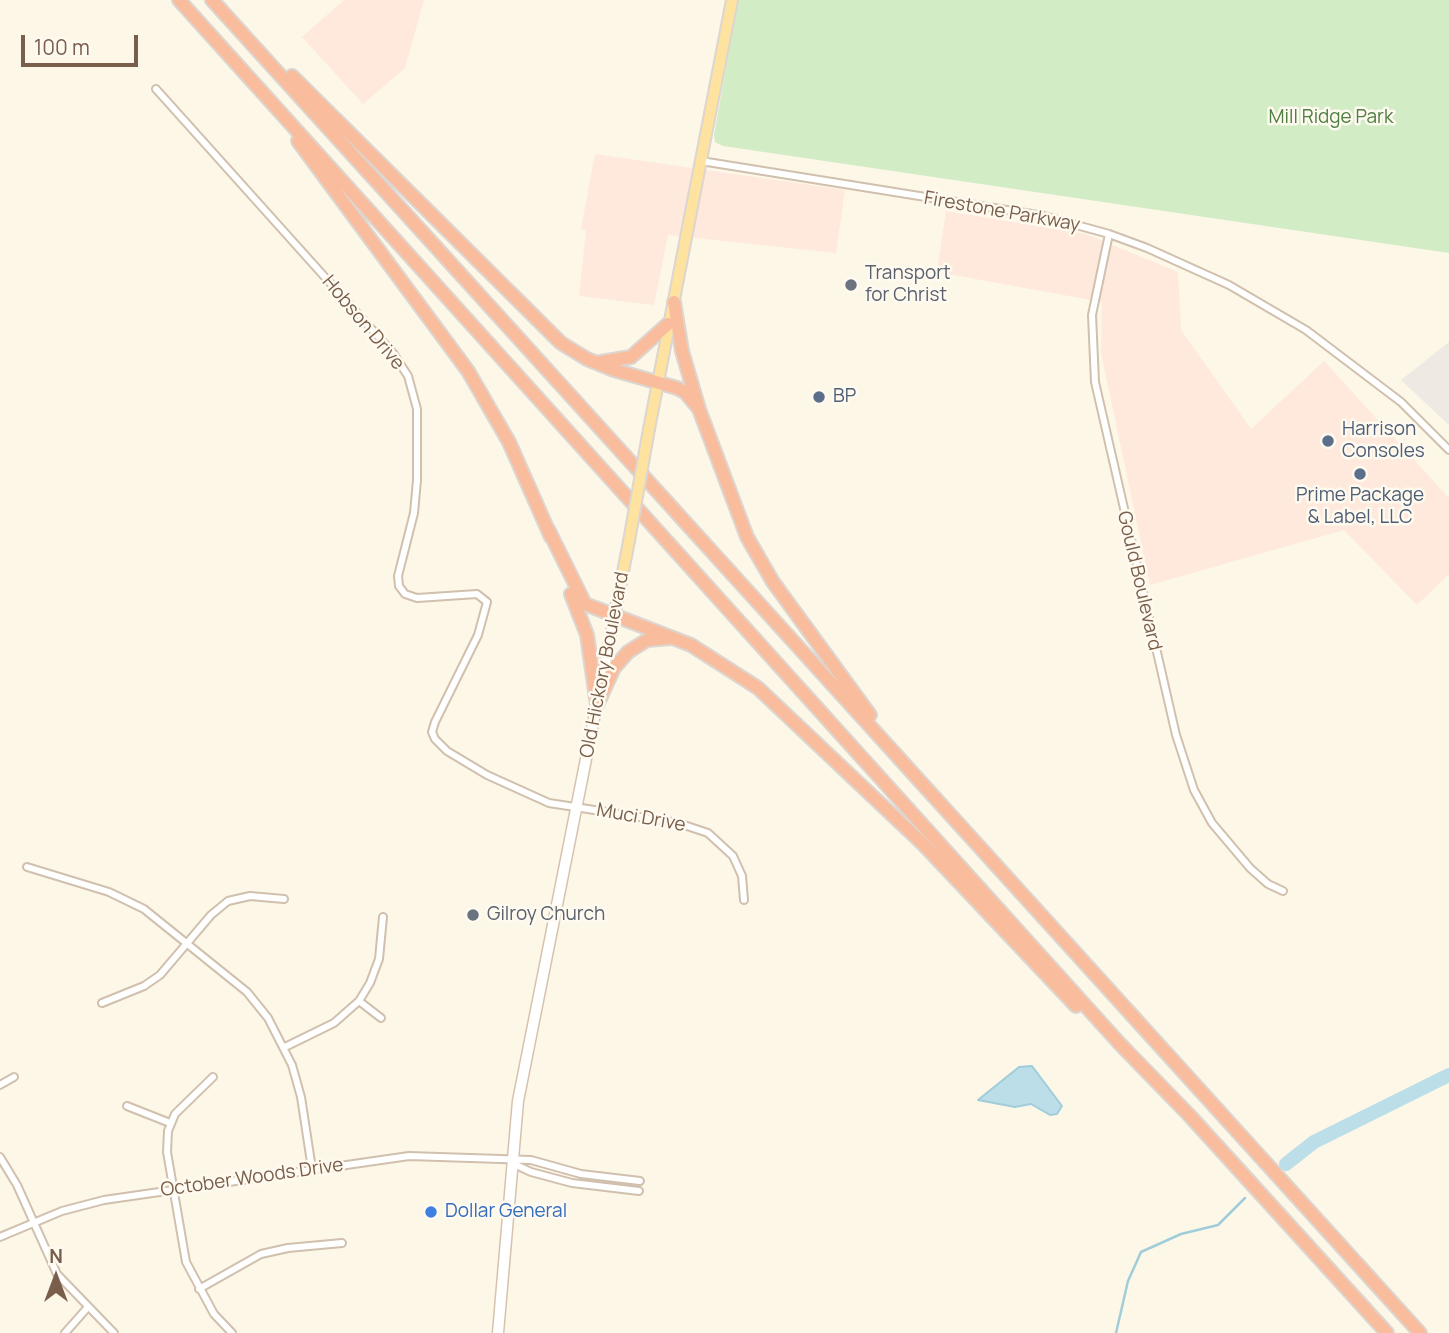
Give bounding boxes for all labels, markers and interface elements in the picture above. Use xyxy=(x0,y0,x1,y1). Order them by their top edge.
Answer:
scale bar xyxy=(24,21,142,65)
text: 100 m xyxy=(34,33,90,61)
park label: Mill Ridge Park xyxy=(1269,107,1393,129)
street label: Firestone Parkway xyxy=(922,187,1082,237)
place label: Transport for Christ xyxy=(865,263,951,307)
street label: Hobson Drive xyxy=(317,271,409,375)
marker: Transport for Christ xyxy=(843,277,859,293)
place label: BP xyxy=(833,386,856,408)
marker: BP xyxy=(811,389,827,405)
place label: Harrison Consoles xyxy=(1342,419,1425,463)
marker: Harrison Consoles xyxy=(1320,433,1336,449)
marker: Prime Package & Label, LLC xyxy=(1352,466,1368,482)
place label: Prime Package & Label, LLC xyxy=(1296,485,1424,529)
street label: Gould Boulevard xyxy=(1112,509,1166,653)
street label: Old Hickory Boulevard xyxy=(576,570,634,760)
street label: Muci Drive xyxy=(595,799,687,837)
place label: Gilroy Church xyxy=(487,904,605,926)
marker: Gilroy Church xyxy=(465,907,481,923)
street label: October Woods Drive xyxy=(159,1154,345,1202)
place label: Dollar General xyxy=(445,1201,567,1223)
marker: Dollar General xyxy=(423,1204,439,1220)
north arrow xyxy=(21,1242,91,1312)
text: N xyxy=(49,1243,63,1269)

